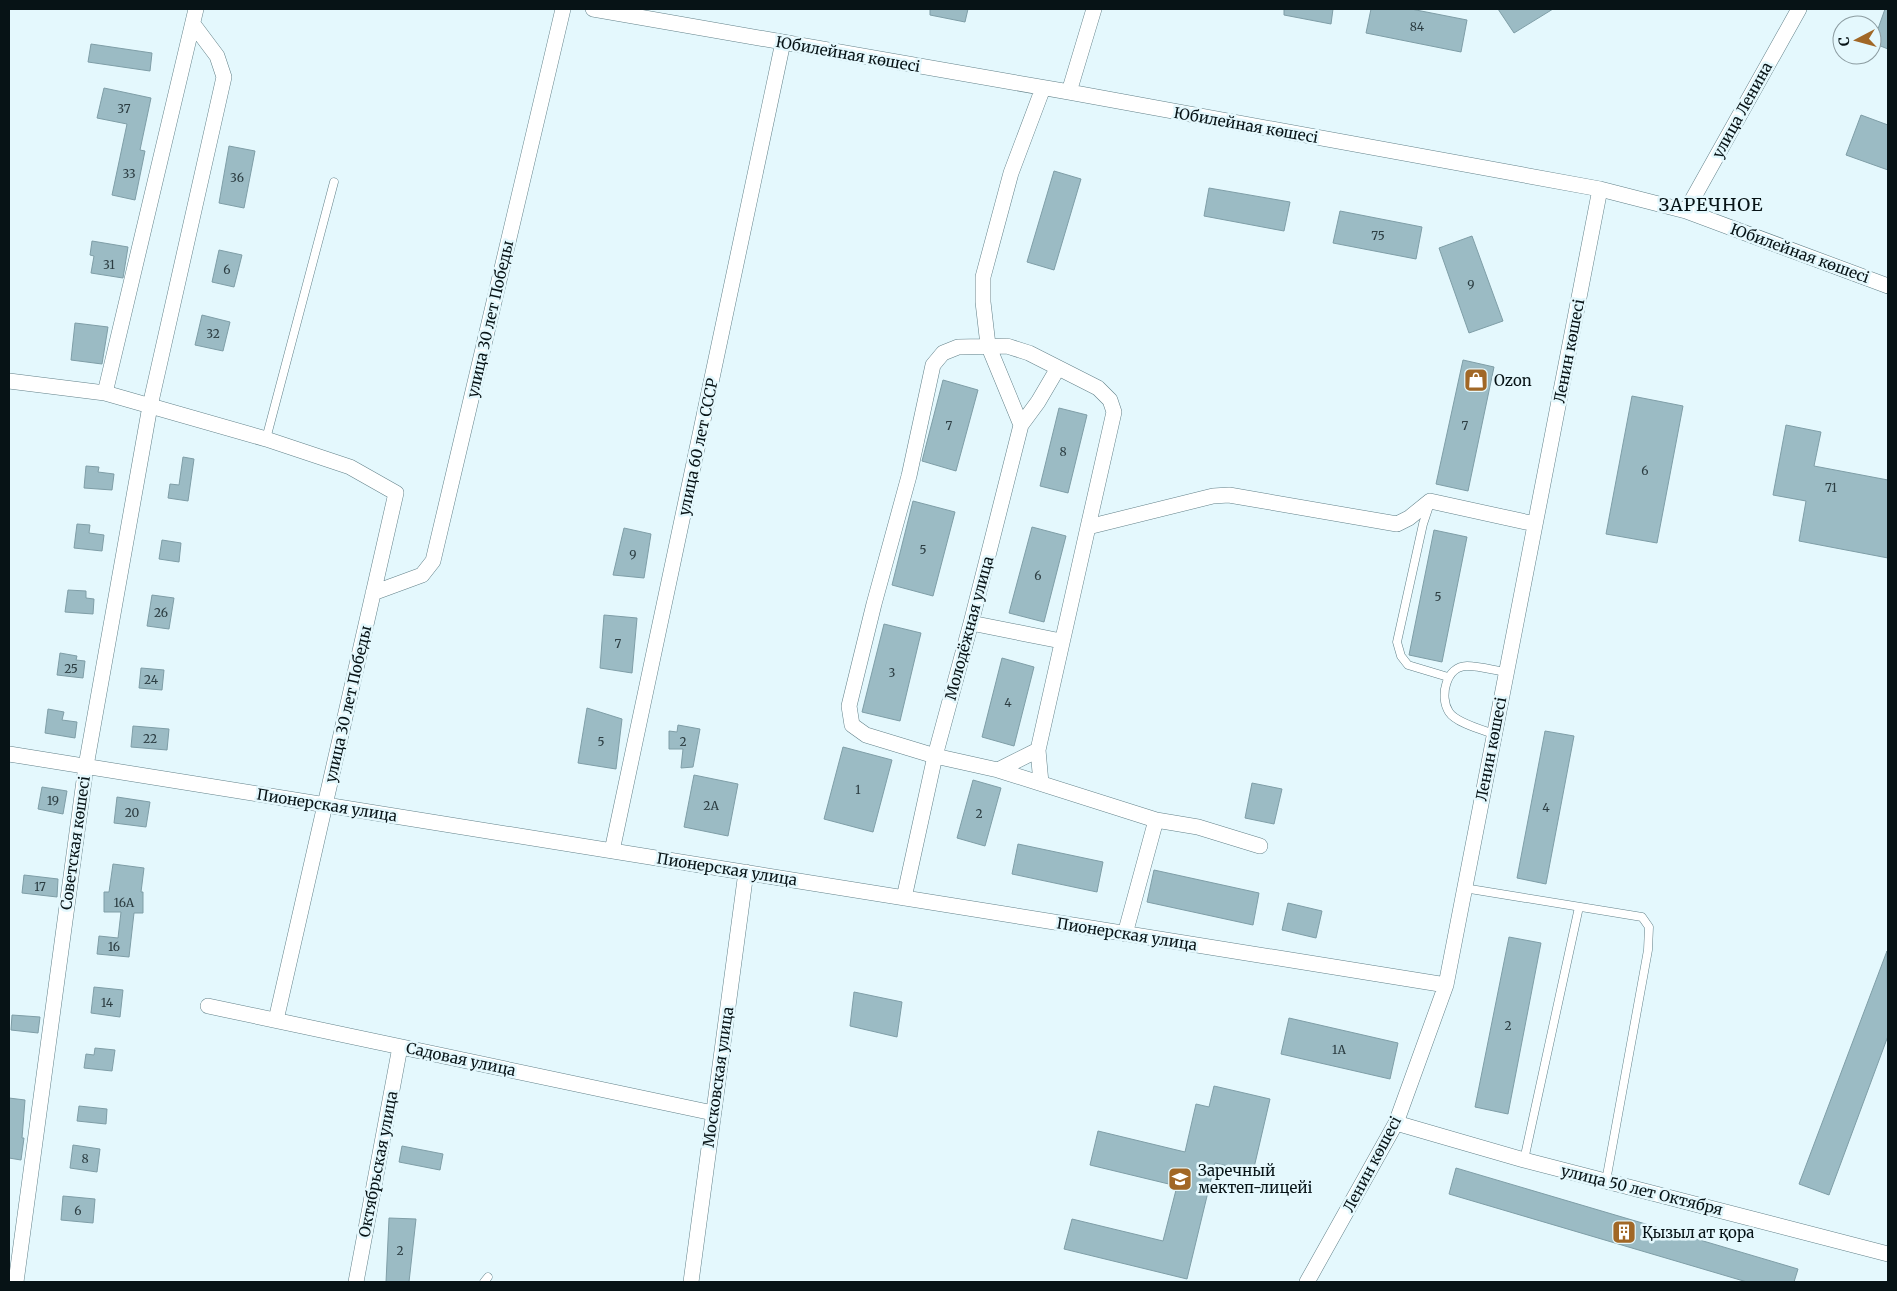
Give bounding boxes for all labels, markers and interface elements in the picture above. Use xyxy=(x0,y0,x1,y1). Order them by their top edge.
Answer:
north arrow xyxy=(1832,15,1882,65)
house number: 84 xyxy=(1410,19,1425,34)
street label: Юбилейная көшесі xyxy=(774,32,922,76)
text: С xyxy=(1835,36,1854,47)
street label: улица Ленина xyxy=(1708,59,1776,161)
house number: 37 xyxy=(117,101,131,116)
street label: Юбилейная көшесі xyxy=(1172,103,1320,147)
house number: 33 xyxy=(122,166,136,181)
house number: 36 xyxy=(230,170,244,185)
district label: ЗАРЕЧНОЕ xyxy=(1659,193,1763,216)
street label: Юбилейная көшесі xyxy=(1728,219,1872,287)
house number: 75 xyxy=(1371,228,1385,243)
street label: улица 30 лет Победы xyxy=(463,239,517,399)
house number: 31 xyxy=(103,257,115,272)
house number: 6 xyxy=(223,262,231,277)
house number: 9 xyxy=(1467,277,1475,292)
street label: Ленин көшесі xyxy=(1550,297,1588,405)
house number: 32 xyxy=(206,326,220,341)
shop icon: Ozon xyxy=(1463,367,1489,393)
place label: Ozon xyxy=(1494,371,1532,390)
street label: улица 60 лет СССР xyxy=(674,376,722,517)
house number: 7 xyxy=(946,418,953,433)
house number: 7 xyxy=(1462,418,1469,433)
house number: 8 xyxy=(1059,444,1067,459)
house number: 6 xyxy=(1641,463,1649,478)
house number: 71 xyxy=(1825,480,1838,495)
house number: 5 xyxy=(919,542,927,557)
house number: 9 xyxy=(629,547,637,562)
street label: Молодёжная улица xyxy=(941,554,997,702)
house number: 6 xyxy=(1034,568,1042,583)
house number: 5 xyxy=(1434,589,1442,604)
house number: 26 xyxy=(154,605,168,620)
street label: улица 30 лет Победы xyxy=(321,624,375,784)
house number: 7 xyxy=(615,636,622,651)
house number: 25 xyxy=(64,661,78,676)
house number: 3 xyxy=(889,665,896,680)
house number: 24 xyxy=(144,672,159,687)
house number: 4 xyxy=(1004,695,1012,710)
street label: Ленин көшесі xyxy=(1472,695,1510,803)
house number: 22 xyxy=(143,731,157,746)
house number: 5 xyxy=(597,734,605,749)
house number: 2 xyxy=(679,734,687,749)
street label: Советская көшесі xyxy=(56,775,94,911)
house number: 1 xyxy=(855,782,861,797)
street label: Пионерская улица xyxy=(255,785,399,825)
house number: 19 xyxy=(47,793,59,808)
house number: 2А xyxy=(703,798,719,813)
house number: 4 xyxy=(1542,800,1550,815)
house number: 20 xyxy=(125,805,140,820)
house number: 2 xyxy=(975,806,983,821)
street label: Пионерская улица xyxy=(655,849,799,889)
house number: 17 xyxy=(34,879,46,894)
house number: 16А xyxy=(114,895,135,910)
street label: Пионерская улица xyxy=(1055,914,1199,954)
house number: 16 xyxy=(108,939,120,954)
house number: 14 xyxy=(101,995,114,1010)
street label: Московская улица xyxy=(699,1005,737,1149)
house number: 2 xyxy=(1504,1018,1512,1033)
street label: Садовая улица xyxy=(404,1038,518,1080)
house number: 1А xyxy=(1332,1042,1347,1057)
street label: Октябрьская улица xyxy=(354,1089,402,1239)
street label: Ленин көшесі xyxy=(1339,1113,1405,1215)
house number: 8 xyxy=(81,1151,89,1166)
place label: Заречный мектеп-лицейі xyxy=(1198,1161,1313,1197)
street label: улица 50 лет Октября xyxy=(1559,1161,1725,1219)
school or university icon: Заречный мектеп-лицейі xyxy=(1167,1166,1193,1192)
house number: 6 xyxy=(74,1203,82,1218)
building icon: Қызыл ат қора xyxy=(1611,1219,1637,1245)
place label: Қызыл ат қора xyxy=(1642,1223,1754,1242)
house number: 2 xyxy=(396,1243,404,1258)

